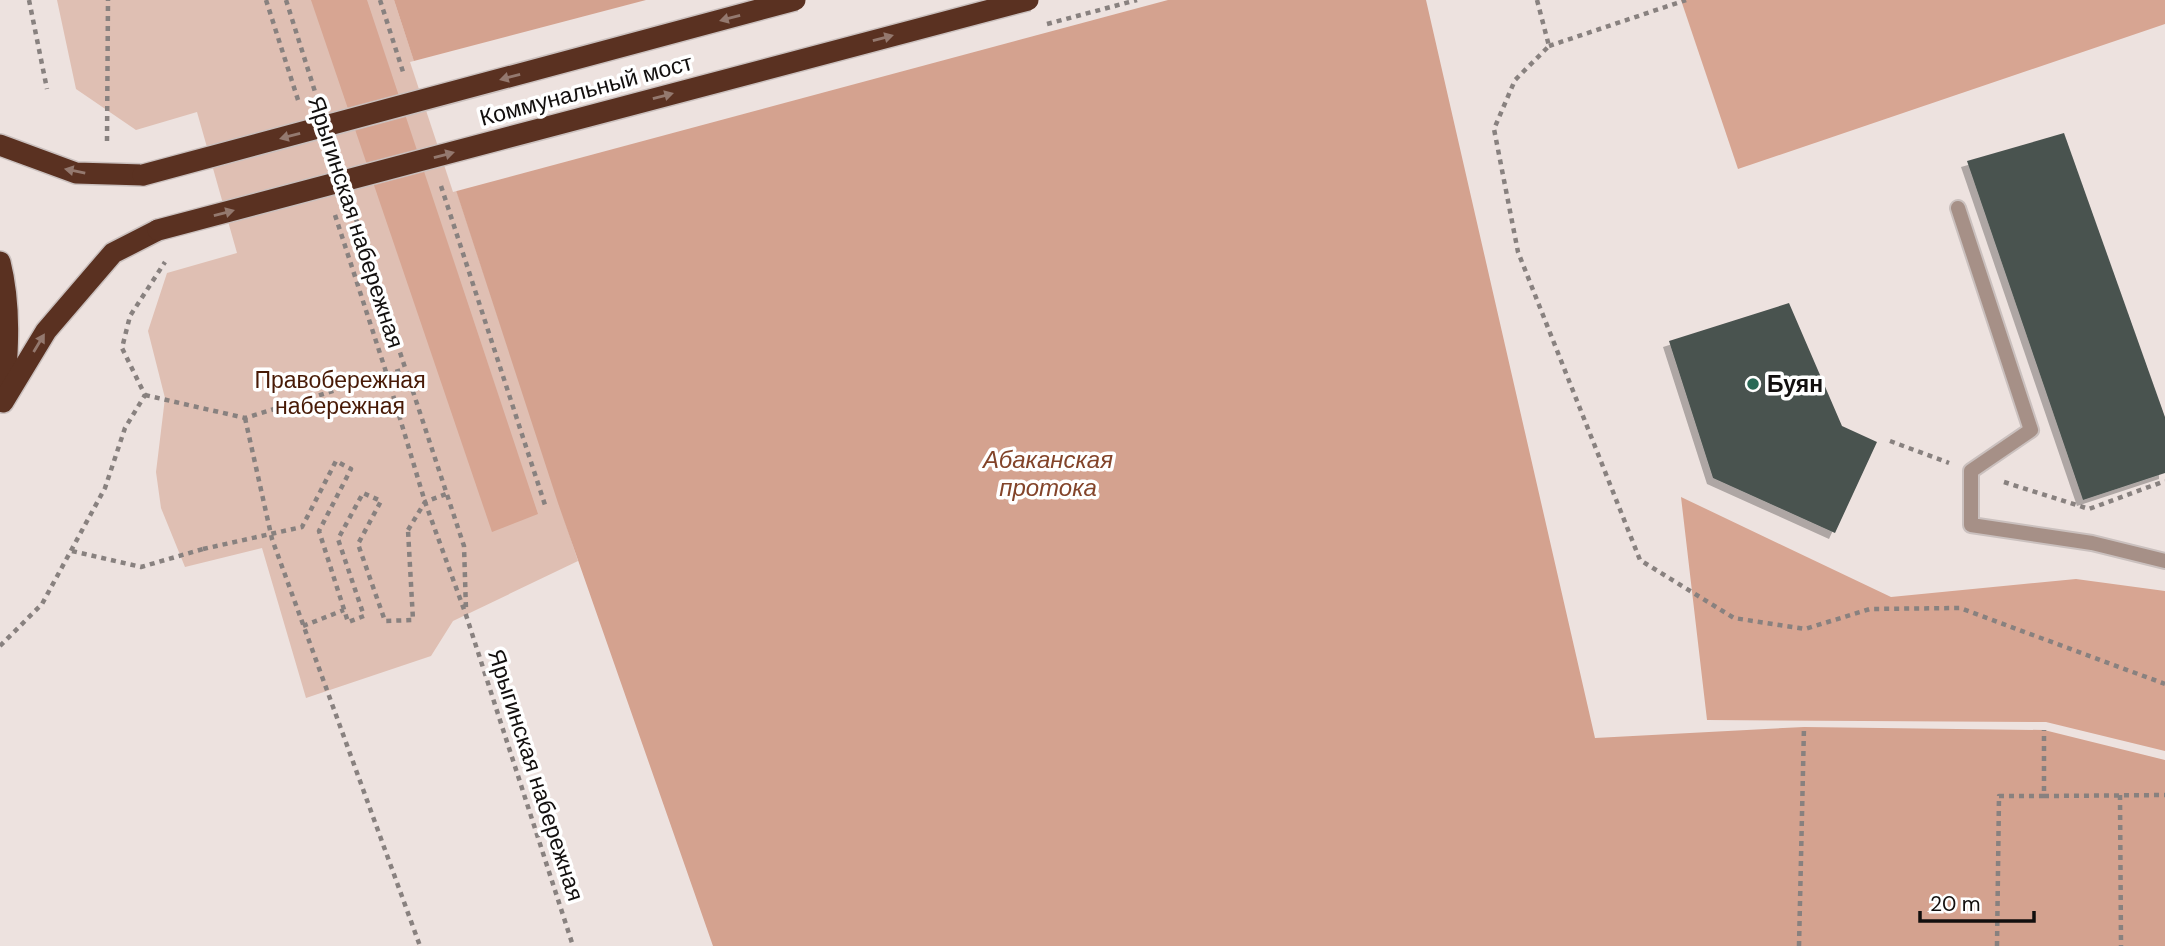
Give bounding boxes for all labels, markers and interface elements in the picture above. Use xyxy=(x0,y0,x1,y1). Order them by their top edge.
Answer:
one-way arrow xyxy=(718,13,740,24)
one-way arrow xyxy=(873,32,895,43)
street label: Коммунальный мост xyxy=(476,47,696,133)
one-way arrow xyxy=(499,72,521,83)
one-way arrow xyxy=(653,91,674,101)
street label: Ярыгинская набережная xyxy=(301,92,411,352)
one-way arrow xyxy=(279,131,301,142)
one-way arrow xyxy=(433,149,455,160)
one-way arrow xyxy=(64,166,86,177)
one-way arrow xyxy=(213,207,235,218)
one-way arrow xyxy=(32,334,45,353)
park label: Правобережная набережная xyxy=(254,365,426,421)
place label: Буян xyxy=(1767,369,1823,399)
marker: Буян xyxy=(1745,376,1761,392)
water label: Абаканская протока xyxy=(981,444,1113,503)
street label: Ярыгинская набережная xyxy=(481,645,591,905)
scale bar xyxy=(1920,880,2034,924)
text: 20 m xyxy=(1930,890,1981,918)

